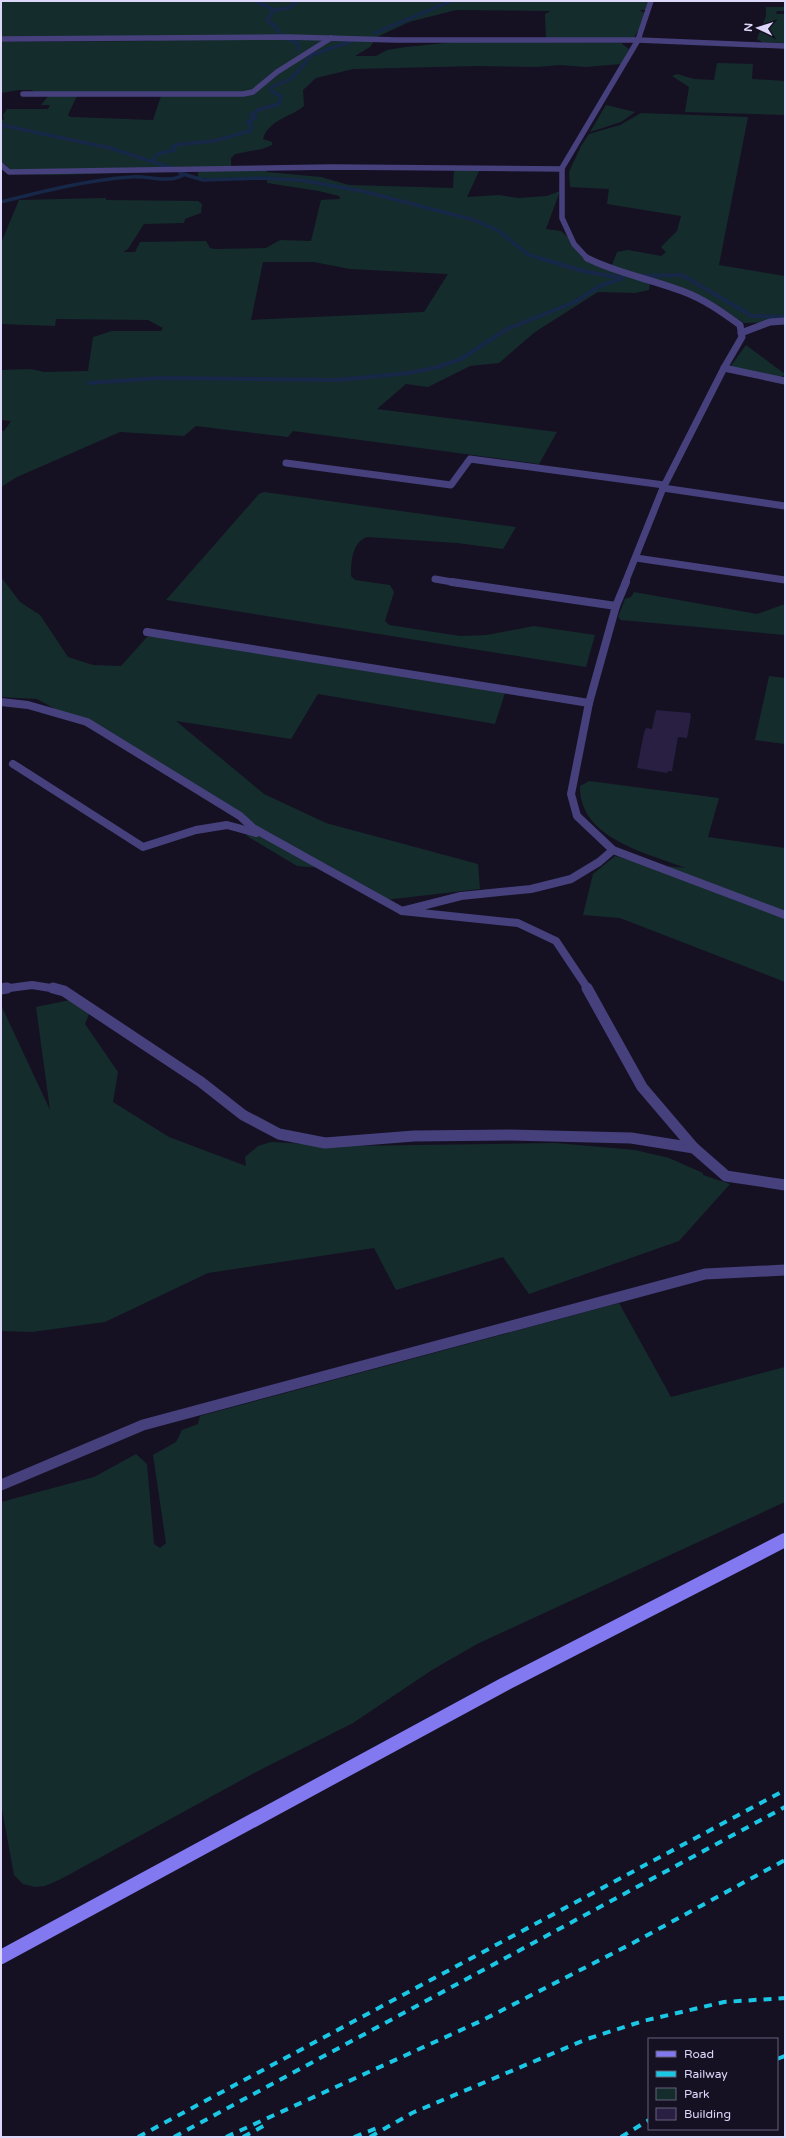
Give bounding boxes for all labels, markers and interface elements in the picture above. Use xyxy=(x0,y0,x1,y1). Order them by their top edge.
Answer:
north arrow xyxy=(738,8,778,48)
text: N xyxy=(742,22,755,32)
legend xyxy=(648,2038,778,2130)
text: Road xyxy=(684,2047,714,2061)
text: Railway xyxy=(684,2067,728,2081)
text: Park xyxy=(684,2087,710,2101)
text: Building xyxy=(684,2107,731,2121)

